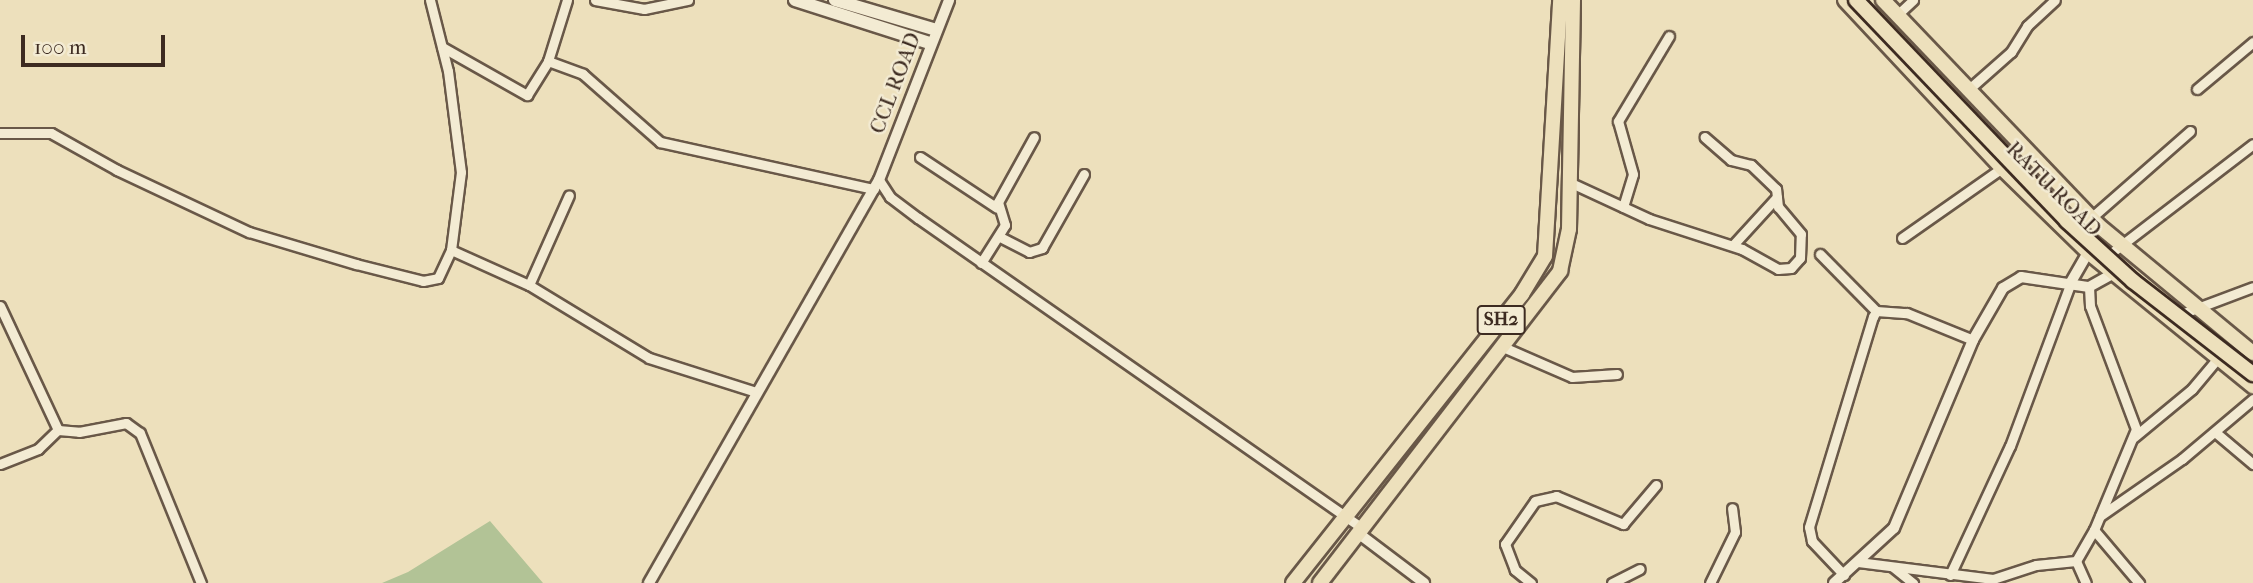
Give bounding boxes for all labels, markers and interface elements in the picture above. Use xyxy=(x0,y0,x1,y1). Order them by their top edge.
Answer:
scale bar xyxy=(24,21,168,65)
street label: CCL ROAD xyxy=(864,29,926,137)
text: 100 m xyxy=(34,35,87,59)
street label: RATU ROAD xyxy=(2001,136,2107,242)
road number: SH2 xyxy=(1476,304,1526,336)

